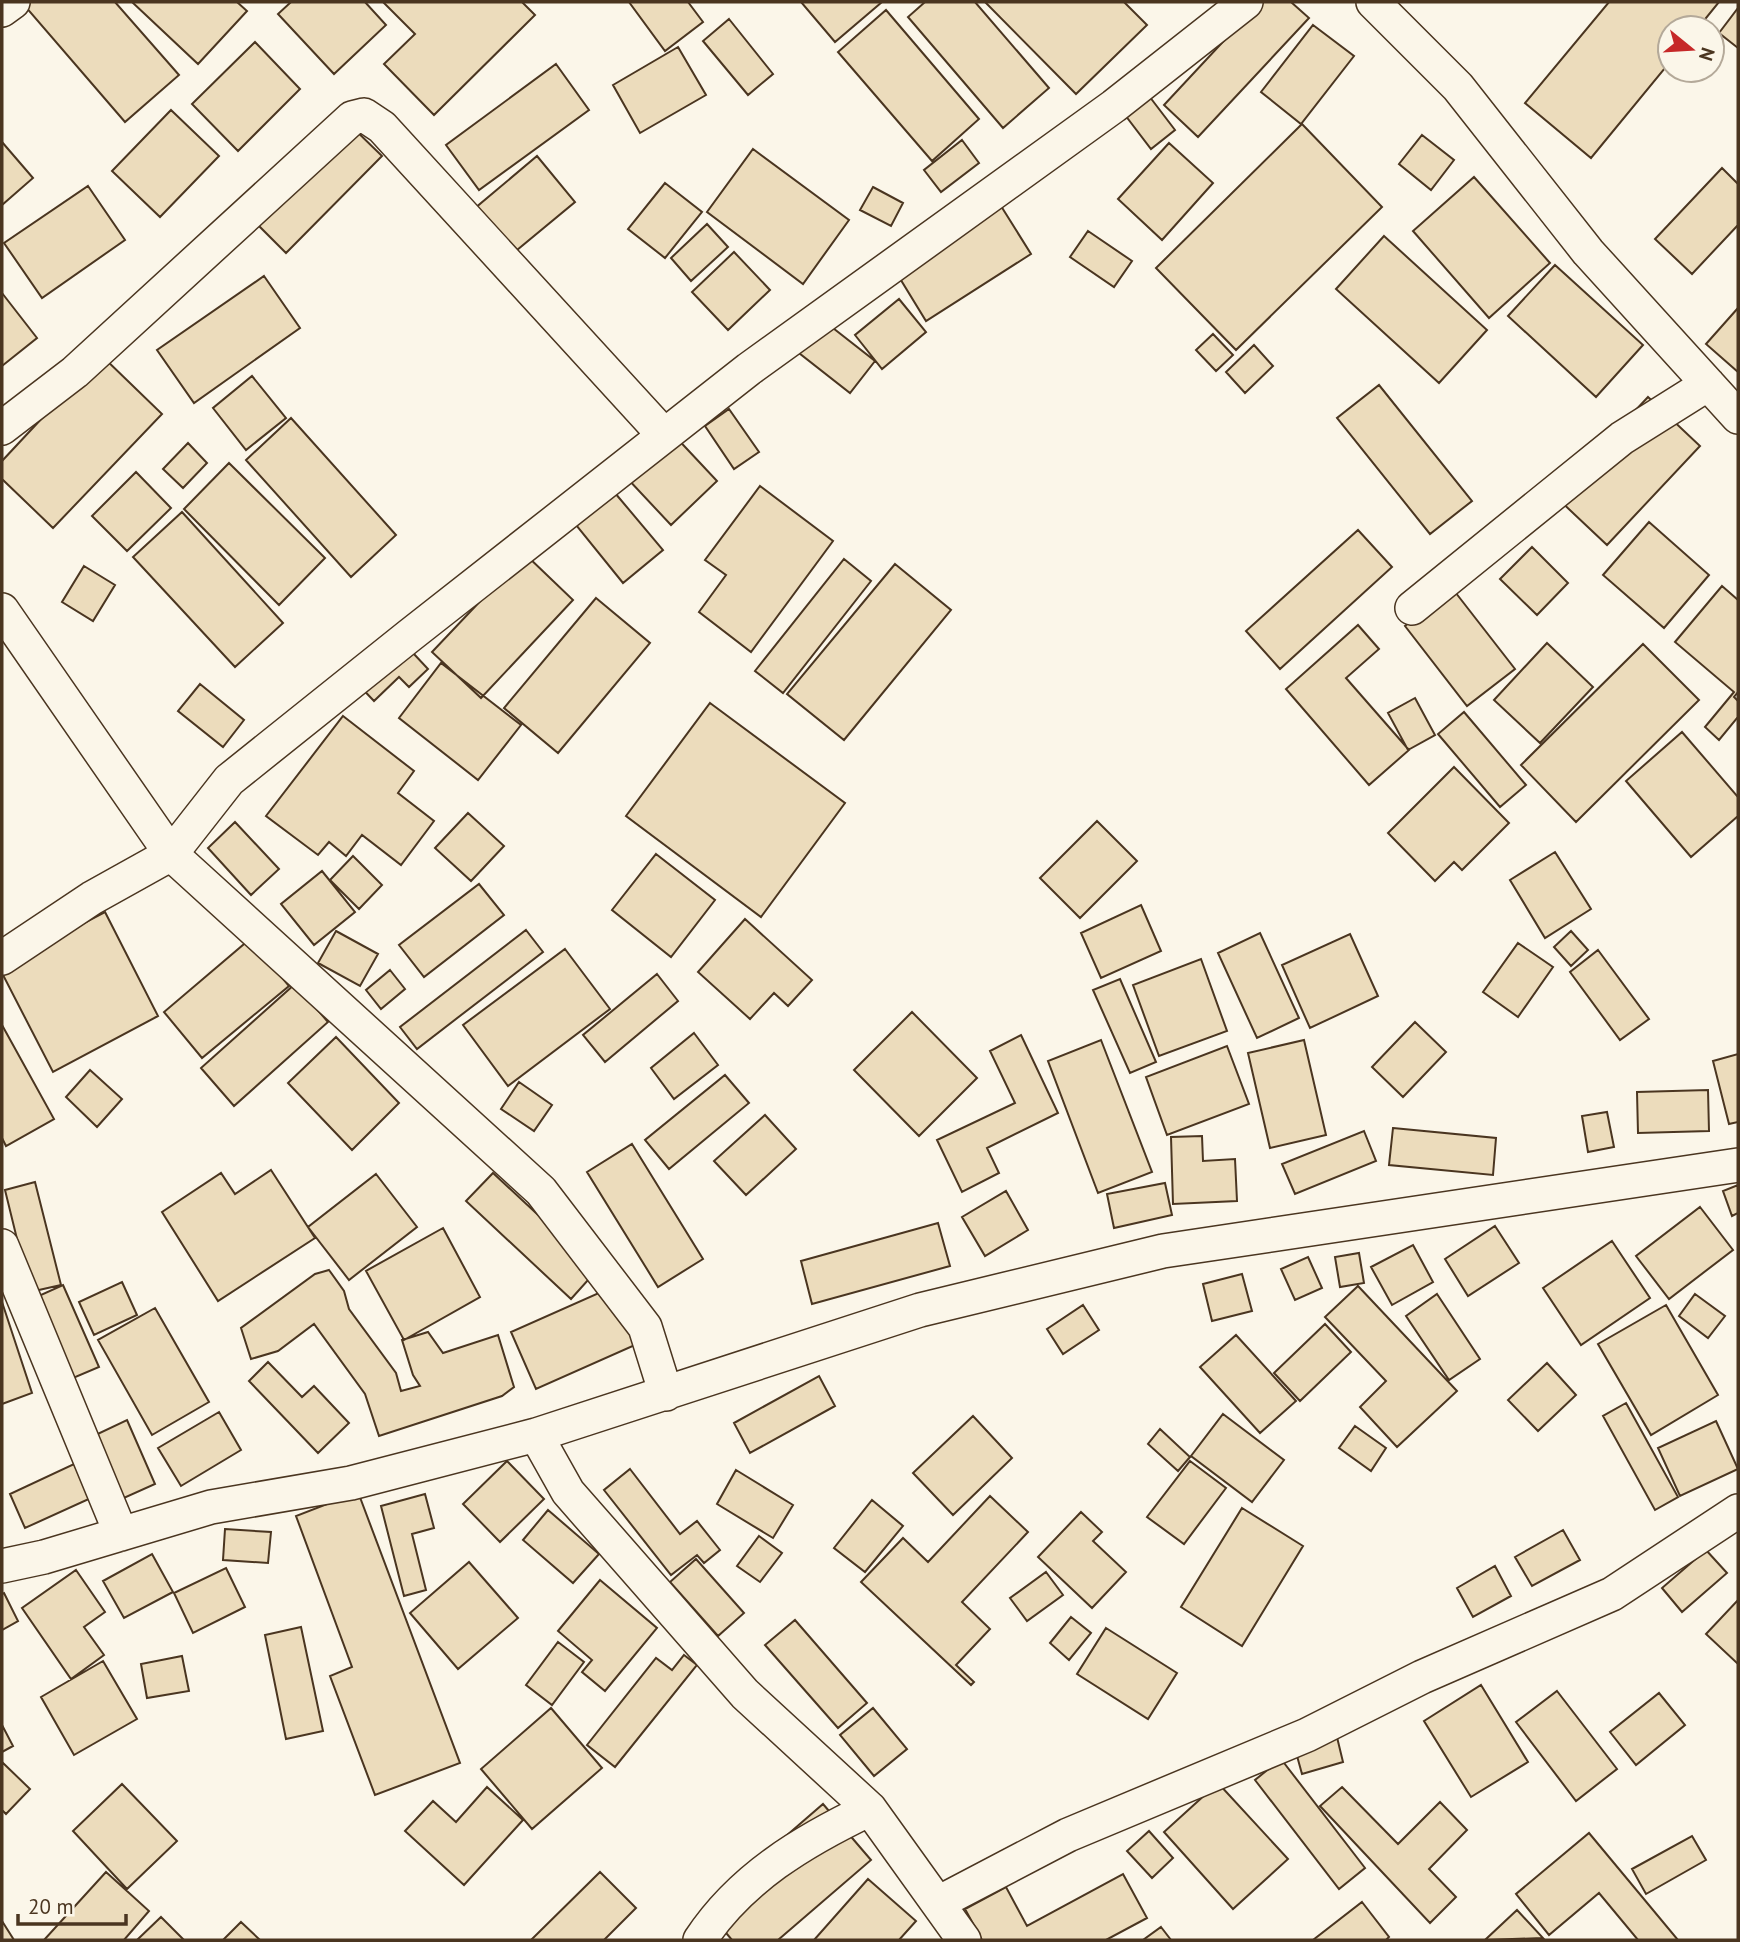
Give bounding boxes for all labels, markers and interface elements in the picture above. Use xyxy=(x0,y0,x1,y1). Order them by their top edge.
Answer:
north arrow xyxy=(1656,14,1726,84)
text: N xyxy=(1694,45,1721,64)
scale bar xyxy=(18,1882,126,1926)
text: 20 m xyxy=(28,1893,74,1920)

